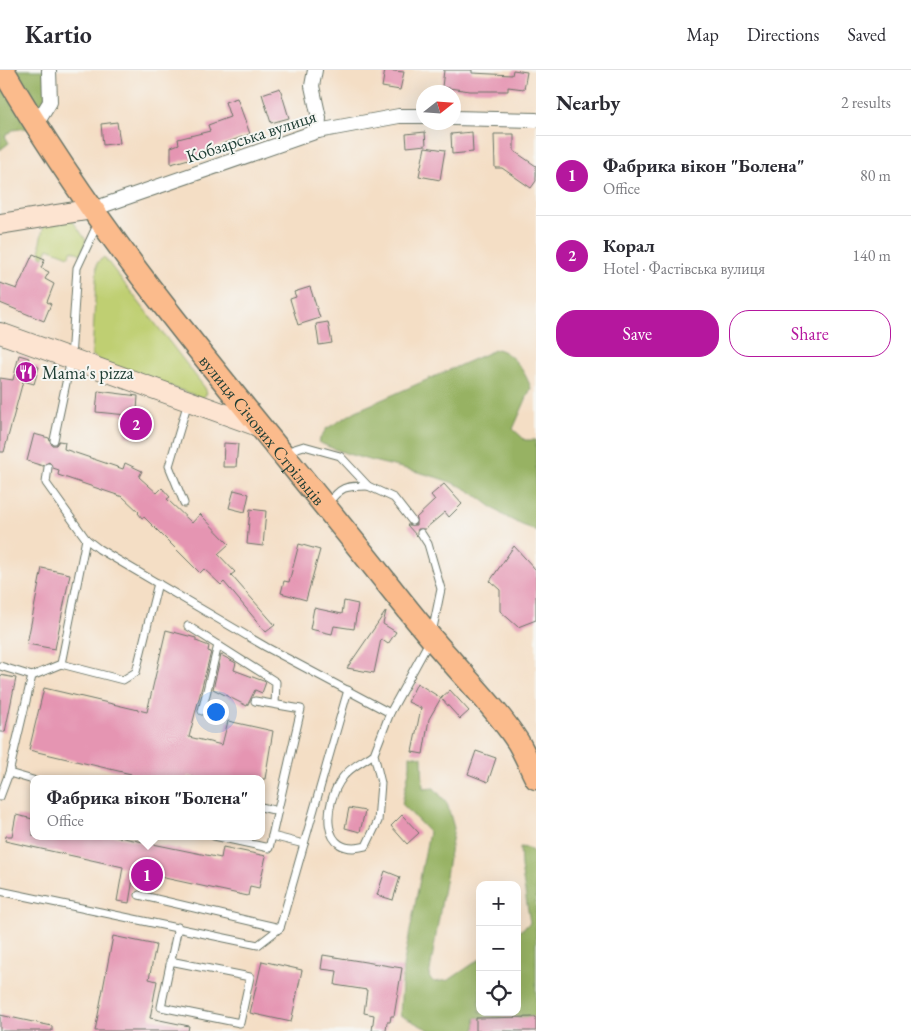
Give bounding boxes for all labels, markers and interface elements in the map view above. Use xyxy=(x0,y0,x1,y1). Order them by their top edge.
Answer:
text: Kartio xyxy=(25,19,92,50)
text: Map xyxy=(687,23,719,46)
text: Directions xyxy=(747,23,819,46)
text: Saved xyxy=(847,23,886,46)
north arrow xyxy=(416,85,461,130)
text: Nearby xyxy=(556,89,620,116)
text: 2 results xyxy=(841,92,891,113)
street label: Кобзарська вулиця xyxy=(183,104,319,168)
text: Фабрика вікон "Болена" xyxy=(603,153,804,178)
text: 1 xyxy=(568,165,576,186)
text: 80 m xyxy=(860,165,891,186)
text: Office xyxy=(603,178,640,199)
text: Корал xyxy=(603,233,655,258)
text: 2 xyxy=(568,245,576,266)
text: 140 m xyxy=(852,245,891,266)
text: Hotel · Фастівська вулиця xyxy=(603,258,765,279)
button: Save xyxy=(556,310,719,357)
button: Share xyxy=(729,310,891,357)
street label: вулиця Січових Стрільців xyxy=(195,349,331,510)
restaurant icon: Mama's pizza xyxy=(14,360,38,384)
place label: Mama's pizza xyxy=(42,361,135,384)
pin: 2 xyxy=(120,405,152,443)
your location xyxy=(203,699,229,725)
popup xyxy=(30,775,265,840)
text: Фабрика вікон "Болена" xyxy=(47,785,248,810)
text: Office xyxy=(47,810,84,831)
pin: 1 xyxy=(131,856,163,894)
map controls xyxy=(476,881,521,1016)
button: + xyxy=(476,881,521,926)
button: − xyxy=(476,926,521,971)
button: locate xyxy=(476,971,521,1016)

